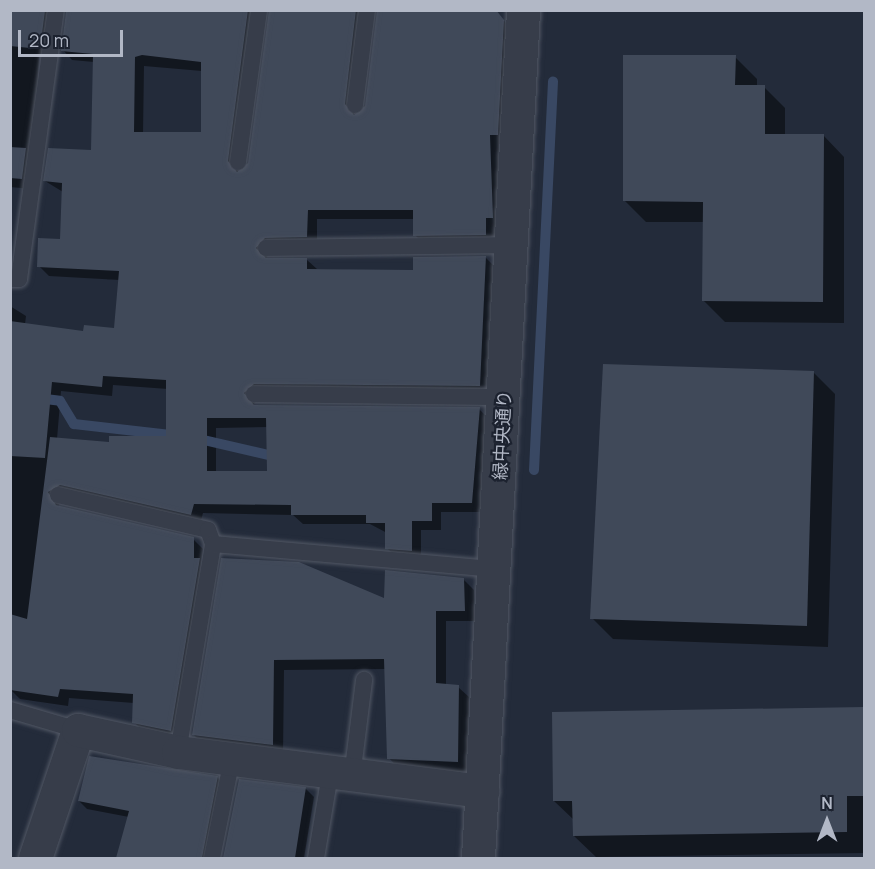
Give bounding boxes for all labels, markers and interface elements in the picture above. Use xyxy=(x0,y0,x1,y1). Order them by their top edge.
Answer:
scale bar xyxy=(21,18,126,56)
text: 20 m xyxy=(29,28,69,52)
street label: 緑中央通り xyxy=(489,389,515,481)
north arrow xyxy=(797,791,857,851)
text: N xyxy=(821,792,833,814)

